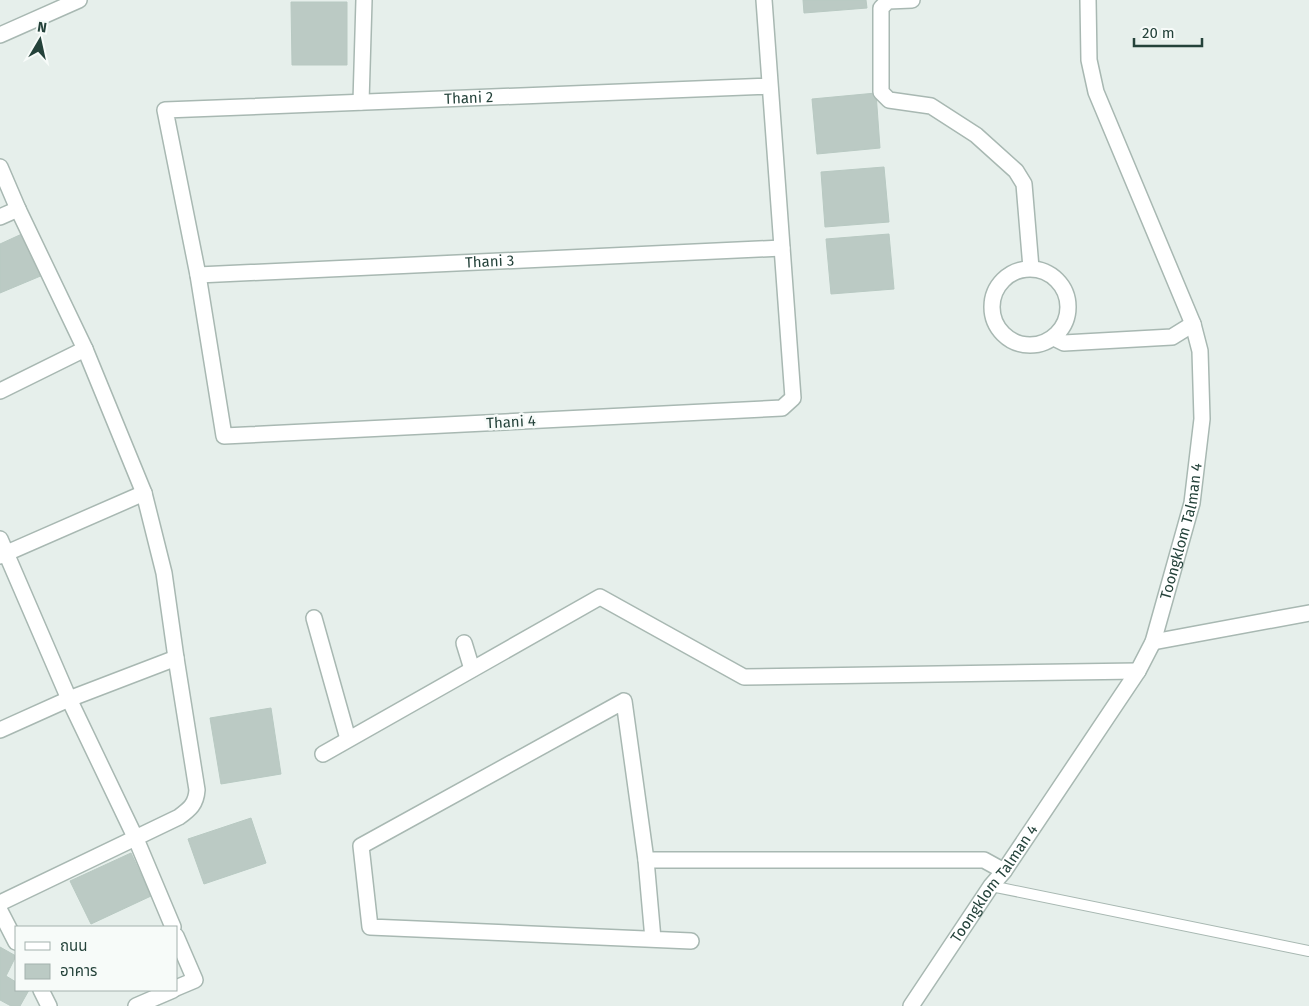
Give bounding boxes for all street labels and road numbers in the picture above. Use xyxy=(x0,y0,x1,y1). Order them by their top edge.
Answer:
street label: Thani 2 xyxy=(444,88,494,108)
street label: Thani 3 xyxy=(465,251,515,272)
street label: Thani 4 xyxy=(486,412,536,432)
street label: Toongklom Talman 4 xyxy=(1156,462,1206,602)
street label: Toongklom Talman 4 xyxy=(947,821,1041,946)

